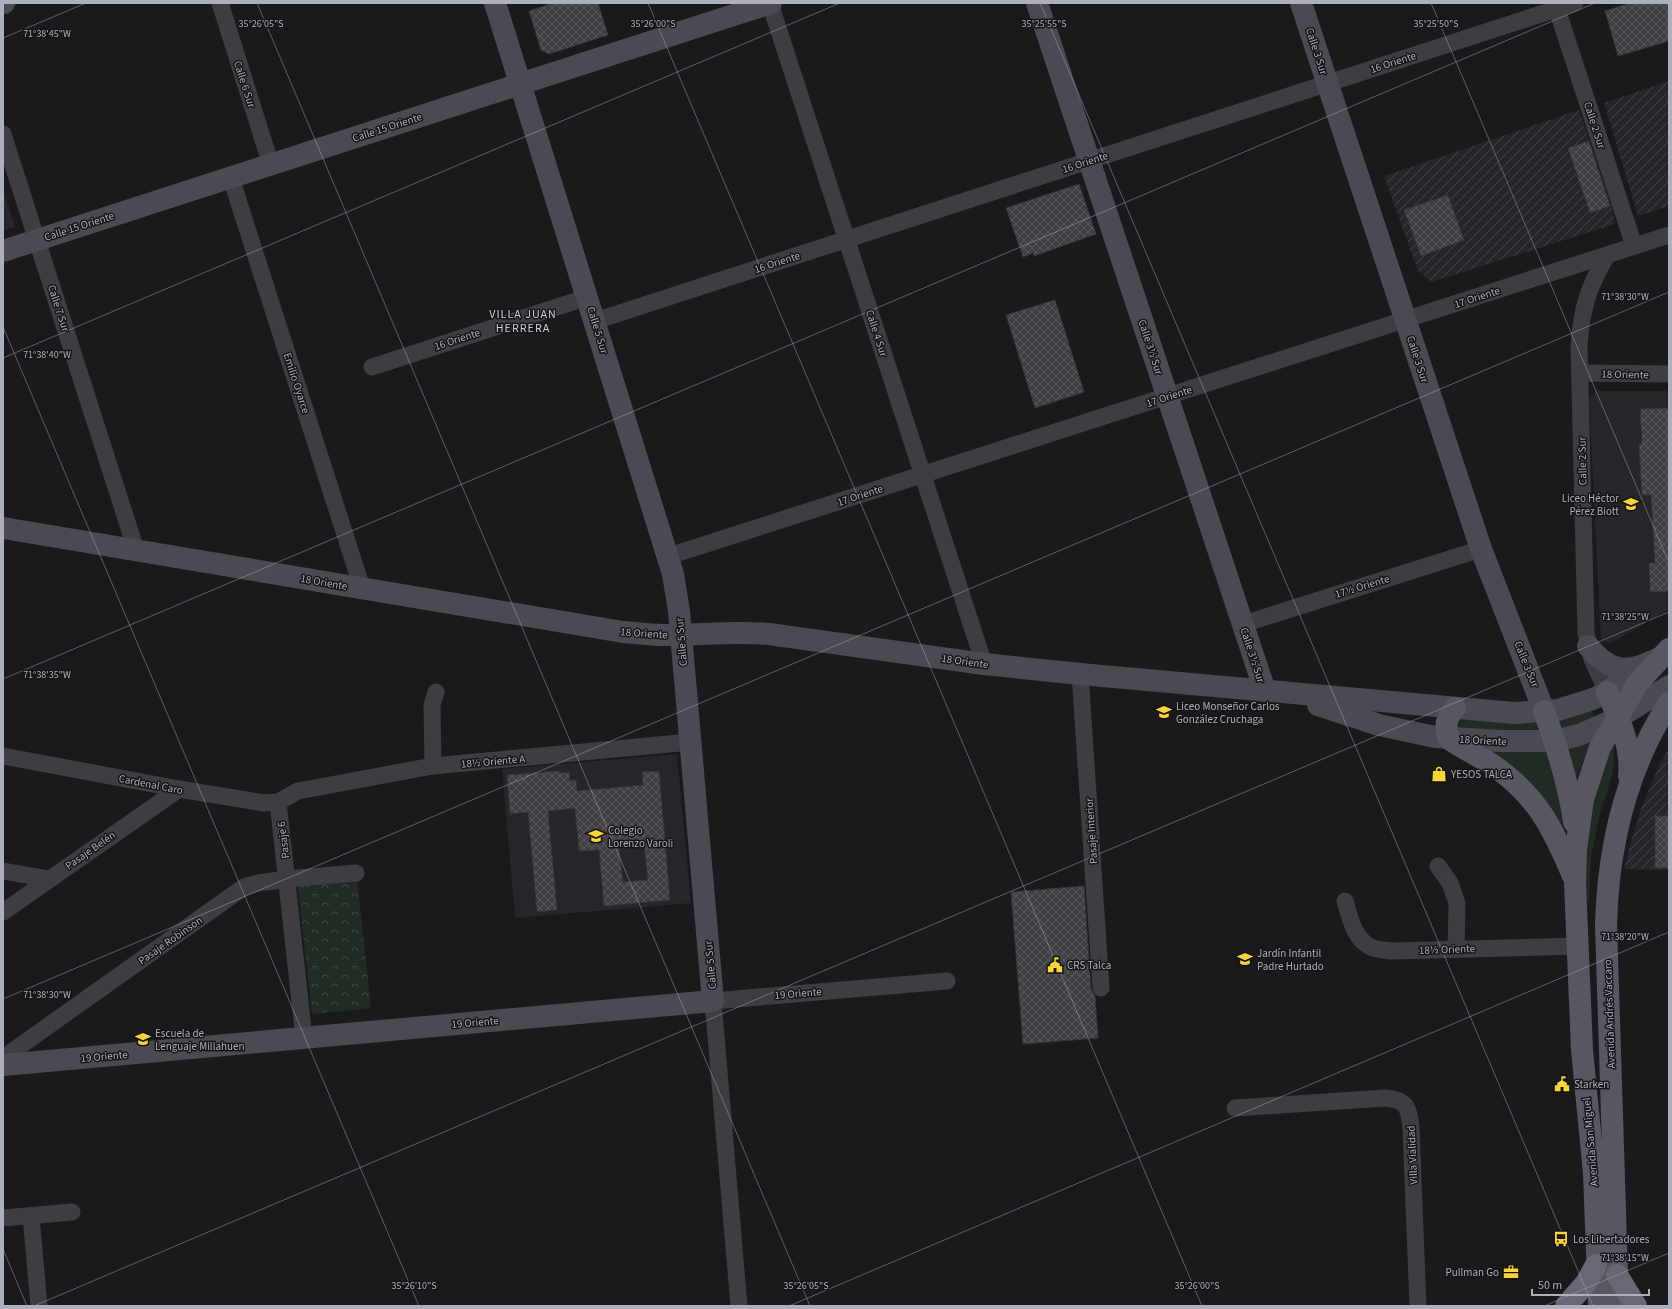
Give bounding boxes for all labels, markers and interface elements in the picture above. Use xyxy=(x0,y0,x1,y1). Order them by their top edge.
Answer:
text: 35°26'05"S xyxy=(238,17,284,31)
text: 35°26'00"S xyxy=(630,17,676,31)
text: 35°25'55"S xyxy=(1021,17,1067,31)
text: 35°25'50"S xyxy=(1413,17,1459,31)
street label: Calle 3 Sur xyxy=(1302,26,1331,77)
text: 71°38'45"W xyxy=(23,27,71,41)
street label: 16 Oriente xyxy=(1368,48,1419,77)
street label: Calle 6 Sur xyxy=(230,59,259,110)
street label: Calle 2 Sur xyxy=(1580,100,1609,151)
street label: Calle 15 Oriente xyxy=(350,109,424,146)
street label: 16 Oriente xyxy=(1060,148,1111,177)
street label: Calle 15 Oriente xyxy=(42,208,116,245)
street label: 16 Oriente xyxy=(752,248,803,277)
street label: Calle 7 Sur xyxy=(44,283,73,334)
street label: 17 Oriente xyxy=(1452,283,1503,312)
text: 71°38'30"W xyxy=(1601,290,1649,304)
street label: Calle 5 Sur xyxy=(583,305,612,356)
district label: VILLA JUAN HERRERA xyxy=(489,306,557,337)
street label: Calle 4 Sur xyxy=(862,308,891,359)
street label: Calle 3½ Sur xyxy=(1135,318,1167,377)
street label: 16 Oriente xyxy=(432,325,483,354)
street label: Calle 3 Sur xyxy=(1403,334,1432,385)
text: 71°38'40"W xyxy=(23,348,71,362)
street label: Emilio Oyarce xyxy=(280,351,314,416)
street label: 18 Oriente xyxy=(1601,367,1649,382)
street label: 17 Oriente xyxy=(1144,382,1195,411)
street label: Calle 2 Sur xyxy=(1575,436,1590,485)
street label: 17 Oriente xyxy=(835,481,886,510)
place label: Liceo Héctor Pérez Biott xyxy=(1562,491,1619,519)
school or university icon: Liceo Héctor Pérez Biott xyxy=(1622,495,1640,513)
street label: 18 Oriente xyxy=(299,571,349,594)
street label: 17½ Oriente xyxy=(1333,571,1392,602)
text: 71°38'25"W xyxy=(1601,610,1649,624)
street label: Calle 5 Sur xyxy=(672,617,691,667)
street label: 18 Oriente xyxy=(620,624,669,643)
street label: Calle 3½ Sur xyxy=(1237,626,1269,685)
street label: Calle 3 Sur xyxy=(1511,639,1543,690)
street label: 18 Oriente xyxy=(940,651,990,672)
text: 71°38'35"W xyxy=(23,668,71,682)
place label: Liceo Monseñor Carlos González Cruchaga xyxy=(1176,699,1280,727)
school or university icon: Liceo Monseñor Carlos González Cruchaga xyxy=(1155,703,1173,721)
street label: 18 Oriente xyxy=(1459,732,1508,749)
street label: 18½ Oriente A xyxy=(460,751,526,772)
shop icon: YESOS TALCA xyxy=(1430,765,1448,783)
place label: YESOS TALCA xyxy=(1450,767,1512,782)
street label: Cardenal Caro xyxy=(117,771,184,798)
street label: Pasaje Interior xyxy=(1082,797,1101,864)
street label: Pasaje 6 xyxy=(274,820,293,859)
place label: Colegio Lorenzo Varoli xyxy=(608,823,673,851)
school or university icon: Colegio Lorenzo Varoli xyxy=(587,827,605,845)
street label: Pasaje Belén xyxy=(62,828,118,873)
street label: Pasaje Robinson xyxy=(135,913,205,968)
text: 71°38'20"W xyxy=(1601,930,1649,944)
street label: Calle 5 Sur xyxy=(701,940,720,990)
street label: 18½ Oriente xyxy=(1419,941,1476,958)
place label: Jardín Infantil Padre Hurtado xyxy=(1257,946,1324,974)
school or university icon: Jardín Infantil Padre Hurtado xyxy=(1236,950,1254,968)
public building icon: CRS Talca xyxy=(1046,956,1064,974)
place label: CRS Talca xyxy=(1067,958,1111,973)
street label: Avenida Andrés Vaccaro xyxy=(1600,959,1619,1069)
street label: 19 Oriente xyxy=(774,984,823,1003)
text: 71°38'30"W xyxy=(23,988,71,1002)
street label: 19 Oriente xyxy=(451,1013,500,1032)
place label: Escuela de Lenguaje Millahuen xyxy=(155,1026,244,1054)
school or university icon: Escuela de Lenguaje Millahuen xyxy=(134,1030,152,1048)
street label: 19 Oriente xyxy=(80,1047,129,1066)
public building icon: Starken xyxy=(1553,1075,1571,1093)
place label: Starken xyxy=(1574,1077,1609,1092)
street label: Avenida San Miguel xyxy=(1579,1097,1602,1187)
street label: Villa Vialidad xyxy=(1403,1125,1422,1185)
bus stop icon: Los Libertadores xyxy=(1552,1230,1570,1248)
place label: Los Libertadores xyxy=(1573,1232,1650,1247)
text: 71°38'15"W xyxy=(1601,1251,1649,1265)
office icon: Pullman Go xyxy=(1502,1263,1520,1281)
place label: Pullman Go xyxy=(1446,1265,1499,1280)
scale bar xyxy=(1532,1271,1649,1297)
text: 50 m xyxy=(1538,1277,1562,1294)
text: 35°26'10"S xyxy=(391,1279,437,1293)
text: 35°26'05"S xyxy=(783,1279,829,1293)
text: 35°26'00"S xyxy=(1174,1279,1220,1293)

